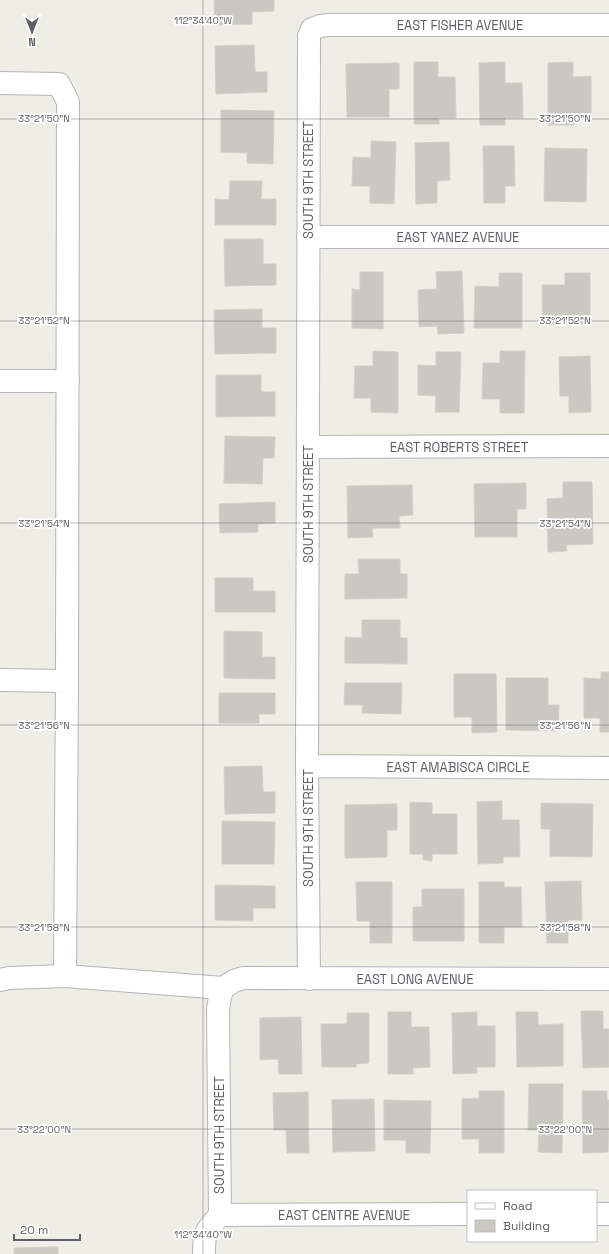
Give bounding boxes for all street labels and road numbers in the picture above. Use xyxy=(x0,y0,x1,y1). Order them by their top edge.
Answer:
street label: EAST FISHER AVENUE xyxy=(397,17,523,34)
street label: SOUTH 9TH STREET xyxy=(300,121,317,239)
street label: EAST YANEZ AVENUE xyxy=(397,229,519,246)
street label: EAST ROBERTS STREET xyxy=(390,439,529,456)
street label: SOUTH 9TH STREET xyxy=(300,445,317,563)
street label: EAST AMABISCA CIRCLE xyxy=(387,759,530,776)
street label: SOUTH 9TH STREET xyxy=(300,769,317,887)
street label: EAST LONG AVENUE xyxy=(356,971,474,988)
street label: SOUTH 9TH STREET xyxy=(211,1076,228,1194)
street label: EAST CENTRE AVENUE xyxy=(278,1207,410,1224)

